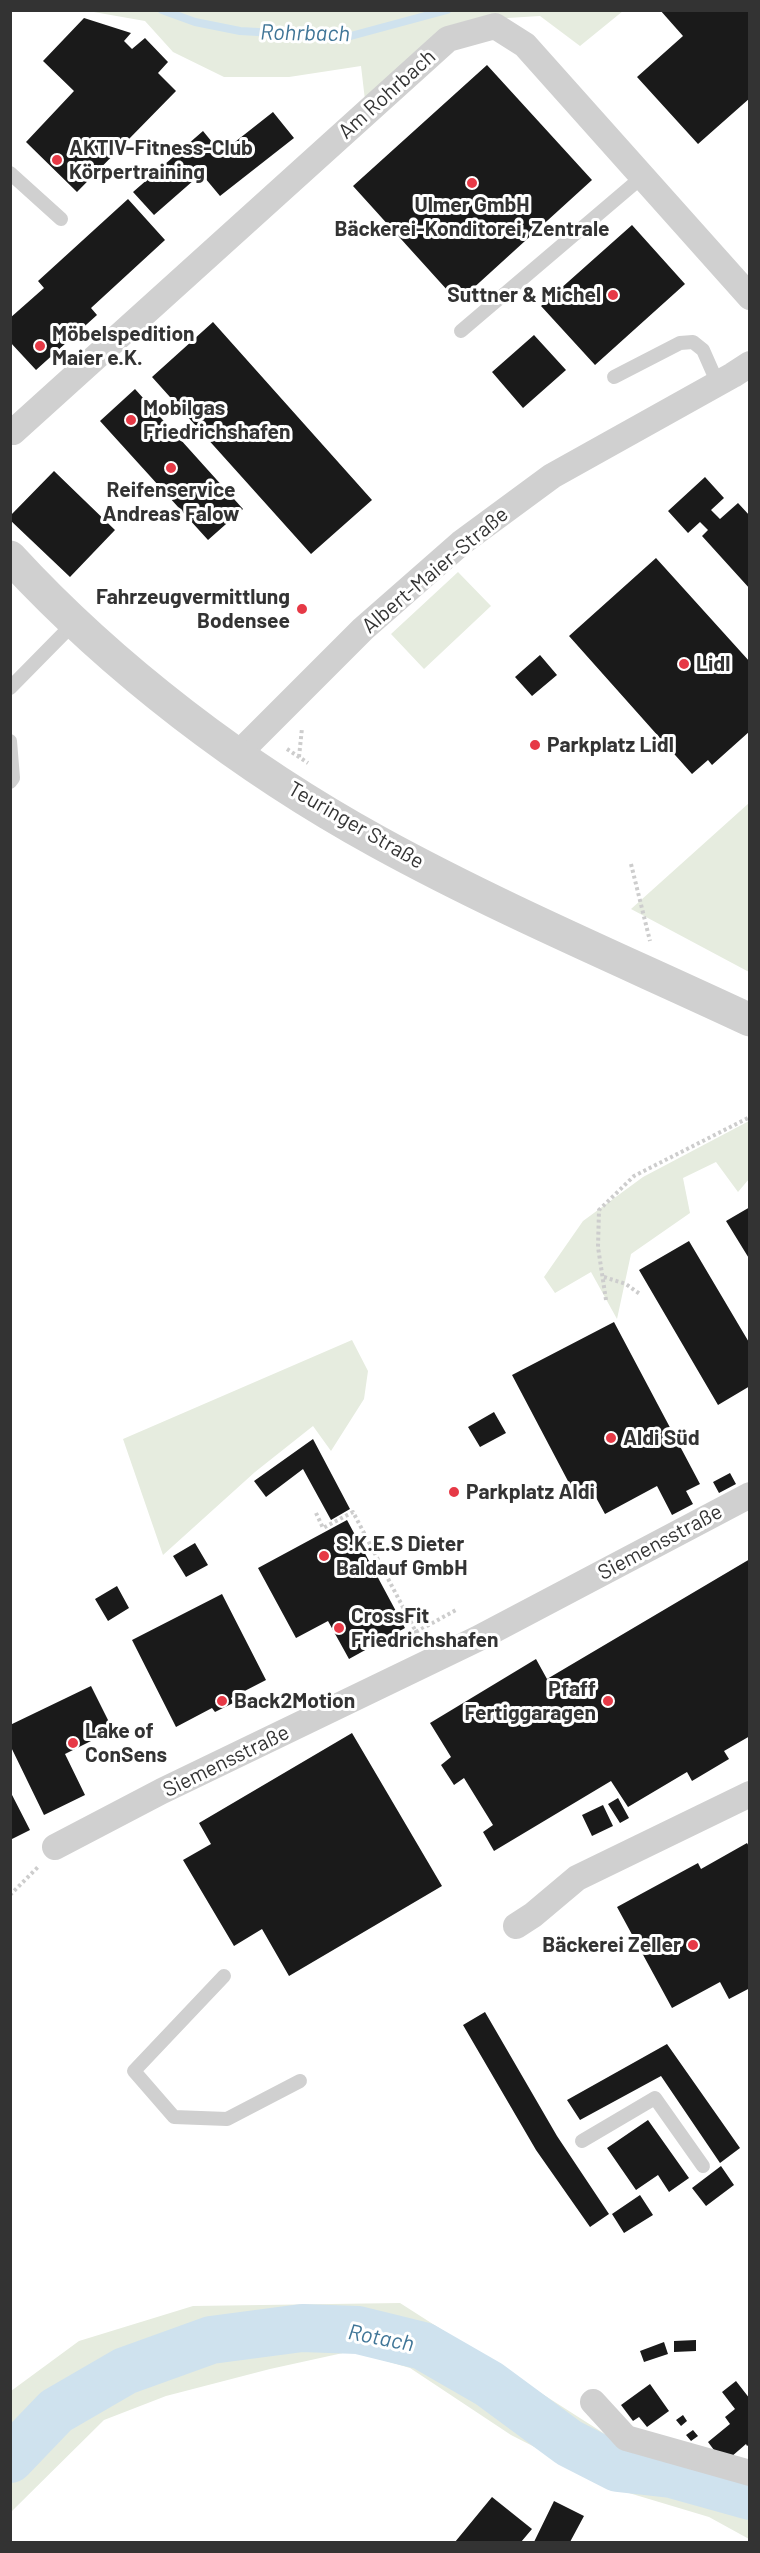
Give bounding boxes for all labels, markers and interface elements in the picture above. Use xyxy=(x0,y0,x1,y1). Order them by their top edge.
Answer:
water label: Rohrbach xyxy=(260,19,350,47)
street label: Am Rohrbach xyxy=(333,44,441,144)
place label: AKTIV-Fitness-Club Körpertraining xyxy=(69,135,253,185)
marker: AKTIV-Fitness-Club Körpertraining xyxy=(50,153,64,167)
marker: Ulmer GmbH Bäckerei-Konditorei, Zentrale xyxy=(465,176,479,190)
place label: Ulmer GmbH Bäckerei-Konditorei, Zentrale xyxy=(335,192,609,242)
place label: Suttner & Michel xyxy=(447,282,601,308)
marker: Suttner & Michel xyxy=(606,288,620,302)
place label: Möbelspedition Maier e.K. xyxy=(52,321,195,371)
marker: Möbelspedition Maier e.K. xyxy=(33,339,47,353)
place label: Mobilgas Friedrichshafen xyxy=(143,395,290,445)
marker: Mobilgas Friedrichshafen xyxy=(124,413,138,427)
marker: Reifenservice Andreas Falow xyxy=(164,461,178,475)
place label: Reifenservice Andreas Falow xyxy=(103,477,239,527)
street label: Albert-Maier-Straße xyxy=(357,502,513,638)
place label: Fahrzeugvermittlung Bodensee xyxy=(96,584,290,634)
marker: Fahrzeugvermittlung Bodensee xyxy=(295,602,309,616)
place label: Lidl xyxy=(696,651,730,677)
marker: Lidl xyxy=(677,657,691,671)
place label: Parkplatz Lidl xyxy=(547,732,674,758)
marker: Parkplatz Lidl xyxy=(528,738,542,752)
street label: Teuringer Straße xyxy=(284,776,428,874)
place label: Aldi Süd xyxy=(623,1425,700,1451)
marker: Aldi Süd xyxy=(604,1431,618,1445)
place label: Parkplatz Aldi xyxy=(466,1479,595,1505)
marker: Parkplatz Aldi xyxy=(447,1485,461,1499)
street label: Siemensstraße xyxy=(593,1499,727,1585)
place label: S.K.E.S Dieter Baldauf GmbH xyxy=(336,1531,467,1581)
marker: S.K.E.S Dieter Baldauf GmbH xyxy=(317,1549,331,1563)
place label: CrossFit Friedrichshafen xyxy=(351,1603,498,1653)
marker: CrossFit Friedrichshafen xyxy=(332,1621,346,1635)
place label: Pfaff Fertiggaragen xyxy=(464,1676,596,1726)
place label: Back2Motion xyxy=(234,1688,355,1714)
marker: Back2Motion xyxy=(215,1694,229,1708)
marker: Pfaff Fertiggaragen xyxy=(601,1694,615,1708)
place label: Lake of ConSens xyxy=(85,1718,167,1768)
street label: Siemensstraße xyxy=(159,1720,293,1802)
marker: Lake of ConSens xyxy=(66,1736,80,1750)
place label: Bäckerei Zeller xyxy=(542,1932,681,1958)
marker: Bäckerei Zeller xyxy=(686,1938,700,1952)
water label: Rotach xyxy=(346,2319,416,2357)

